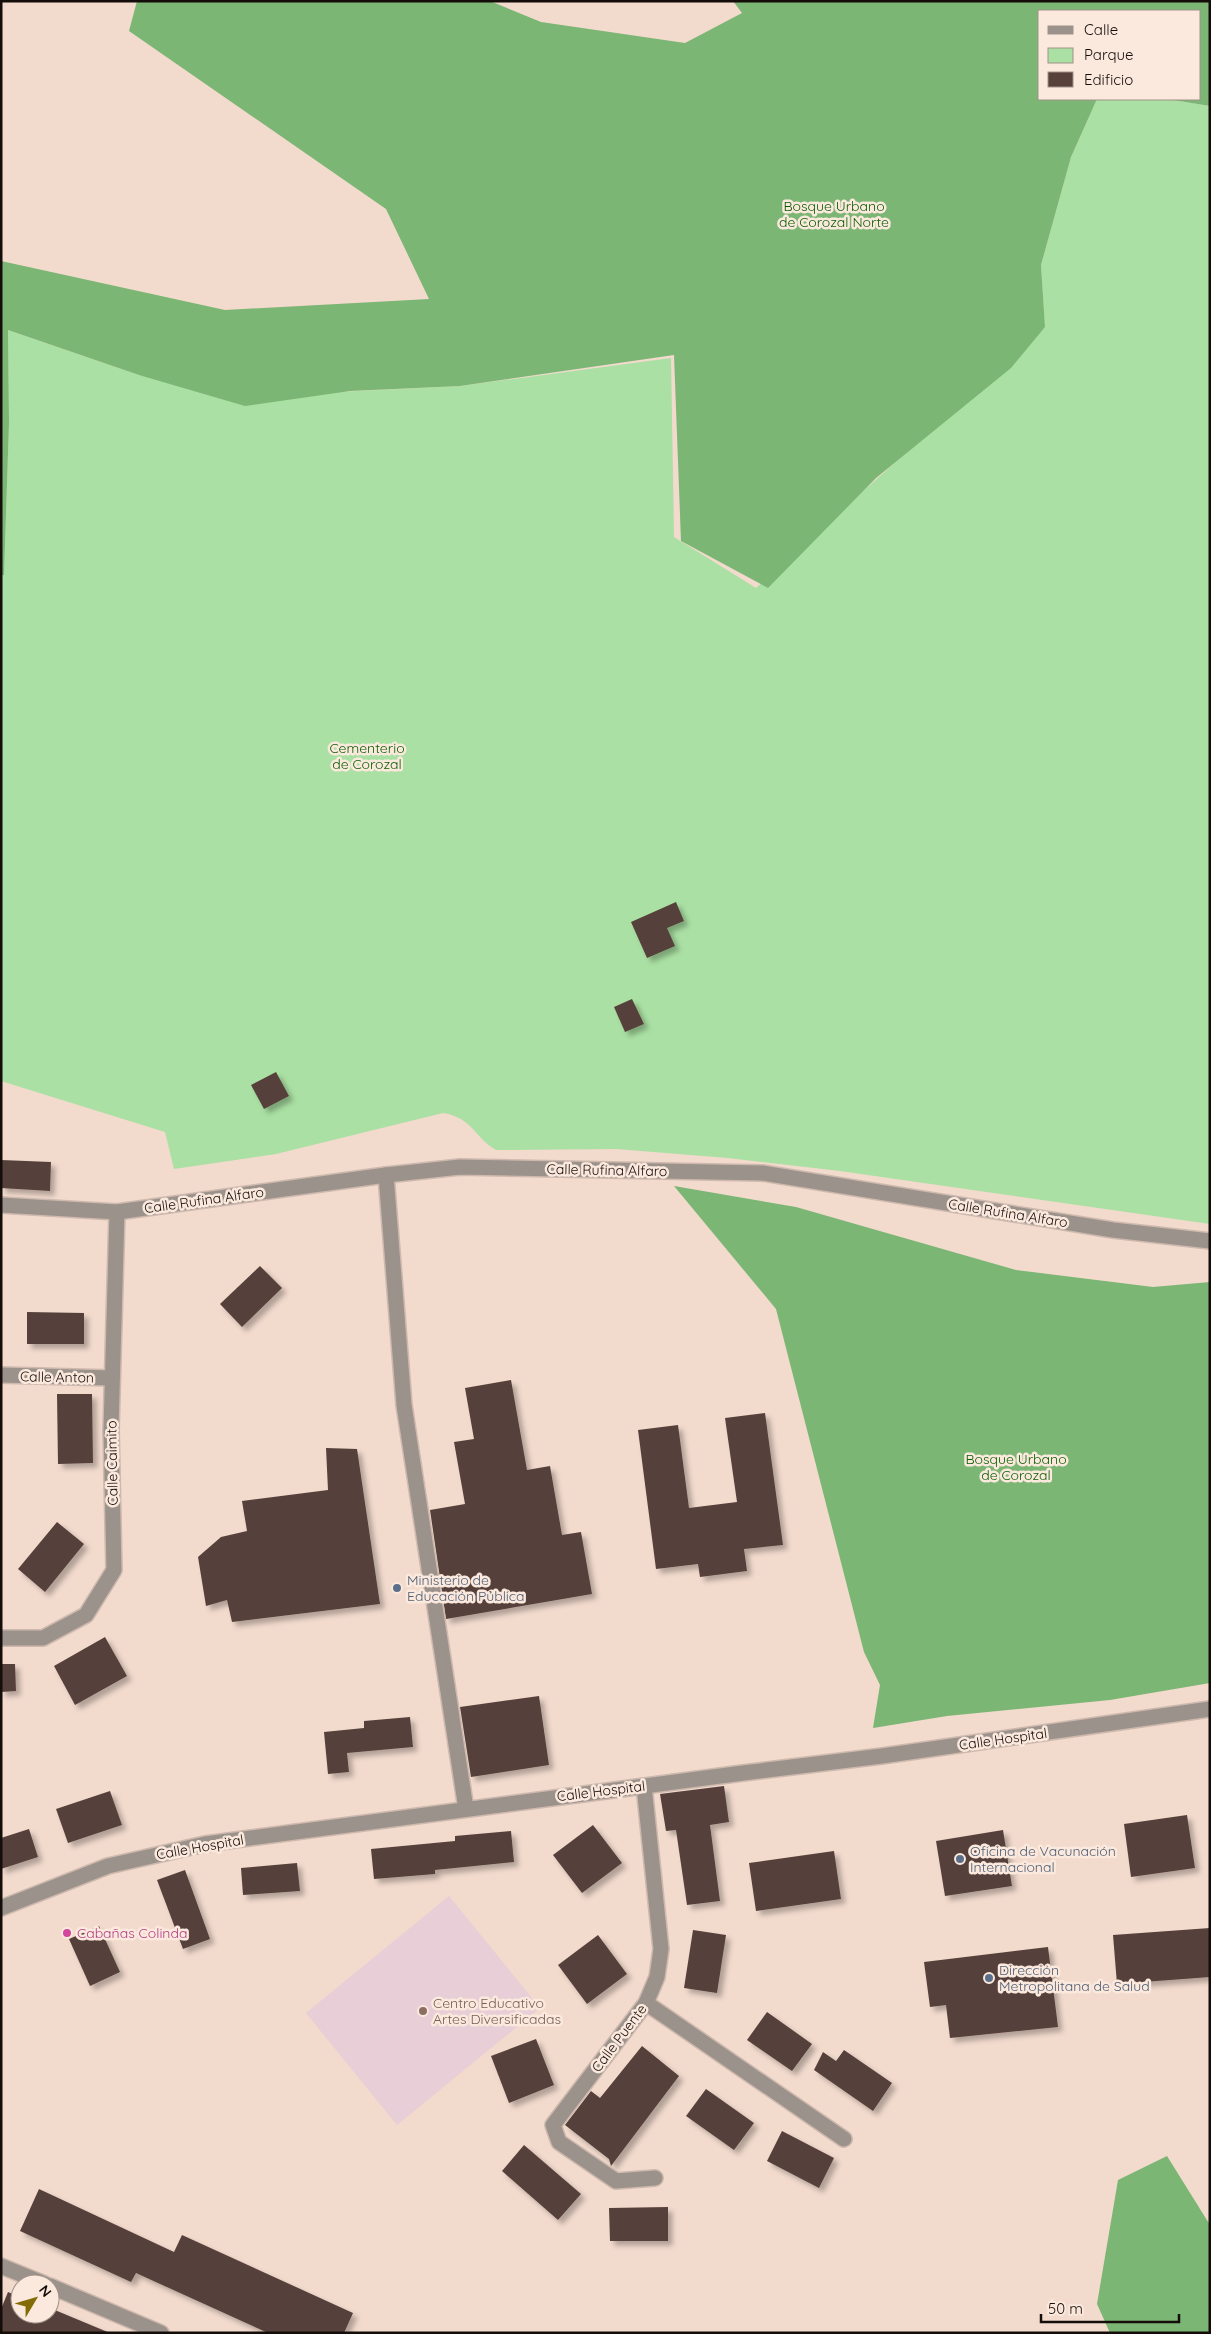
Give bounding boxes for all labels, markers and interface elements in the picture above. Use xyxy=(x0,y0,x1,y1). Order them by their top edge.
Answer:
legend xyxy=(1038,10,1201,100)
text: Calle xyxy=(1084,20,1118,39)
text: Parque xyxy=(1084,45,1134,64)
text: Edificio xyxy=(1084,70,1133,89)
park label: Bosque Urbano de Corozal Norte xyxy=(779,197,889,231)
park label: Cementerio de Corozal xyxy=(329,739,405,773)
street label: Calle Rufina Alfaro xyxy=(547,1160,667,1180)
street label: Calle Rufina Alfaro xyxy=(143,1183,265,1217)
street label: Calle Rufina Alfaro xyxy=(947,1195,1069,1231)
street label: Calle Anton xyxy=(20,1367,94,1387)
street label: Calle Caimito xyxy=(102,1420,122,1506)
park label: Bosque Urbano de Corozal xyxy=(965,1450,1067,1484)
place label: Ministerio de Educación Pública xyxy=(407,1571,525,1605)
marker: Ministerio de Educación Pública xyxy=(391,1582,403,1594)
street label: Calle Hospital xyxy=(958,1724,1048,1754)
street label: Calle Hospital xyxy=(556,1777,646,1805)
street label: Calle Hospital xyxy=(155,1830,245,1864)
place label: Oficina de Vacunación Internacional xyxy=(970,1842,1116,1876)
marker: Oficina de Vacunación Internacional xyxy=(954,1853,966,1865)
place label: Cabañas Colinda xyxy=(77,1924,187,1942)
marker: Cabañas Colinda xyxy=(61,1927,73,1939)
place label: Dirección Metropolitana de Salud xyxy=(999,1961,1150,1995)
marker: Dirección Metropolitana de Salud xyxy=(983,1972,995,1984)
place label: Centro Educativo Artes Diversificadas xyxy=(433,1994,561,2028)
street label: Calle Puente xyxy=(588,2000,650,2076)
marker: Centro Educativo Artes Diversificadas xyxy=(417,2005,429,2017)
north arrow xyxy=(10,2274,60,2324)
text: N xyxy=(35,2281,56,2301)
scale bar xyxy=(1041,2292,1178,2324)
text: 50 m xyxy=(1048,2299,1083,2318)

